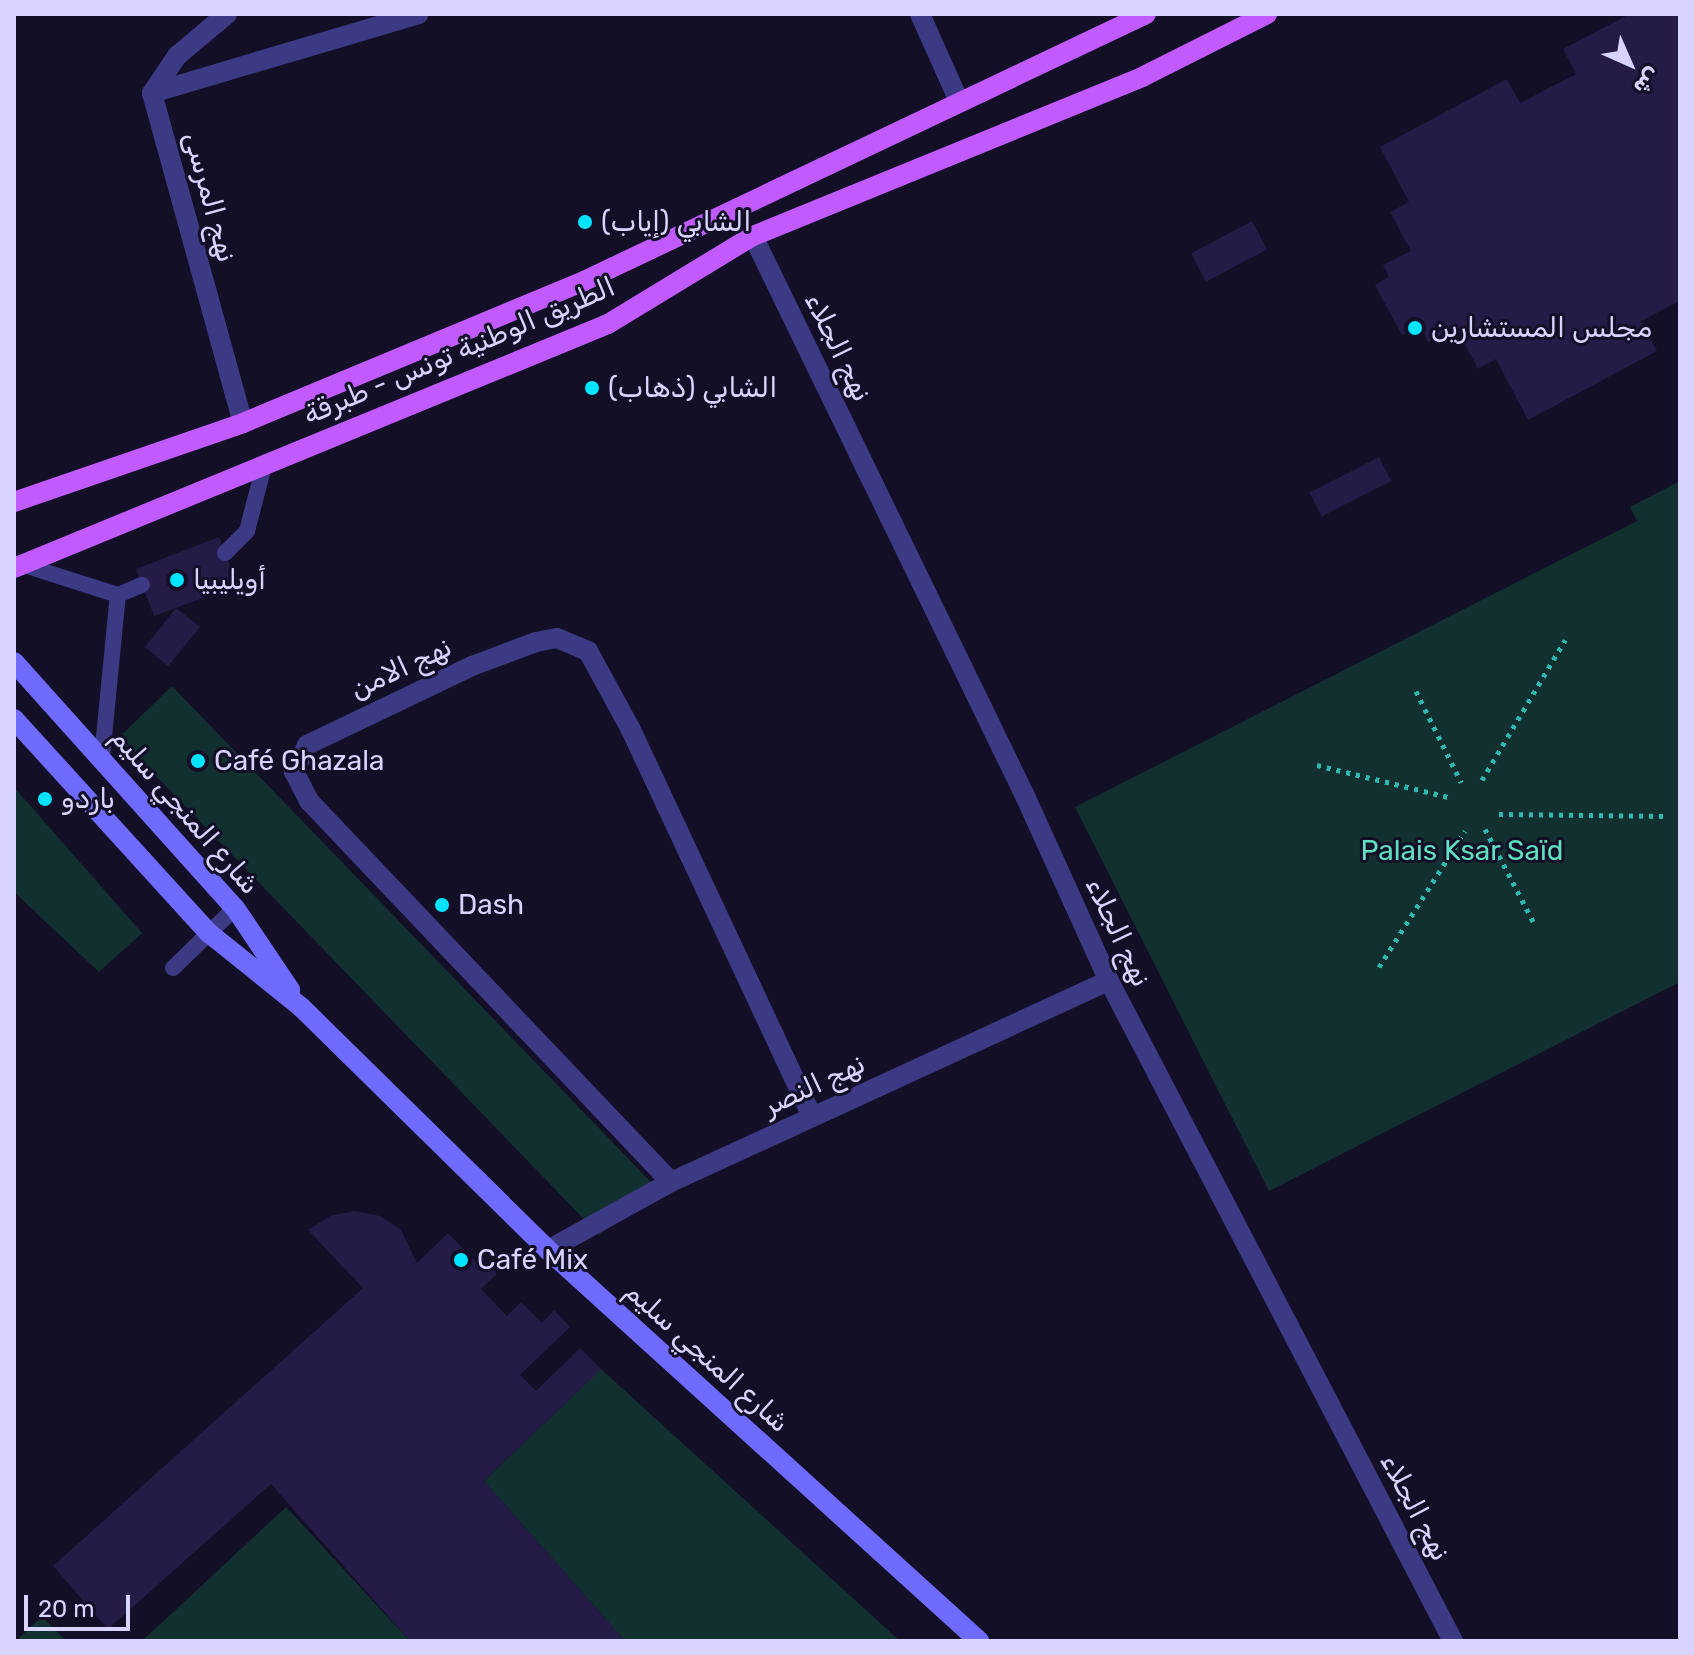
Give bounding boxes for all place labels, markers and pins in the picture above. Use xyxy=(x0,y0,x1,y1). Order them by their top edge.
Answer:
place label: الشابي (إياب) xyxy=(601,205,751,239)
marker: الشابي (إياب) xyxy=(576,213,594,231)
place label: مجلس المستشارين xyxy=(1431,311,1652,345)
marker: مجلس المستشارين xyxy=(1406,319,1424,337)
place label: الشابي (ذهاب) xyxy=(608,371,777,405)
marker: الشابي (ذهاب) xyxy=(583,379,601,397)
place label: أويليبيا xyxy=(193,563,266,597)
marker: أويليبيا xyxy=(168,571,186,589)
place label: Café Ghazala xyxy=(214,744,385,778)
marker: Café Ghazala xyxy=(189,752,207,770)
place label: باردو xyxy=(61,782,115,816)
marker: باردو xyxy=(36,790,54,808)
place label: Dash xyxy=(458,888,524,922)
marker: Dash xyxy=(433,896,451,914)
place label: Café Mix xyxy=(477,1243,588,1277)
marker: Café Mix xyxy=(452,1251,470,1269)

